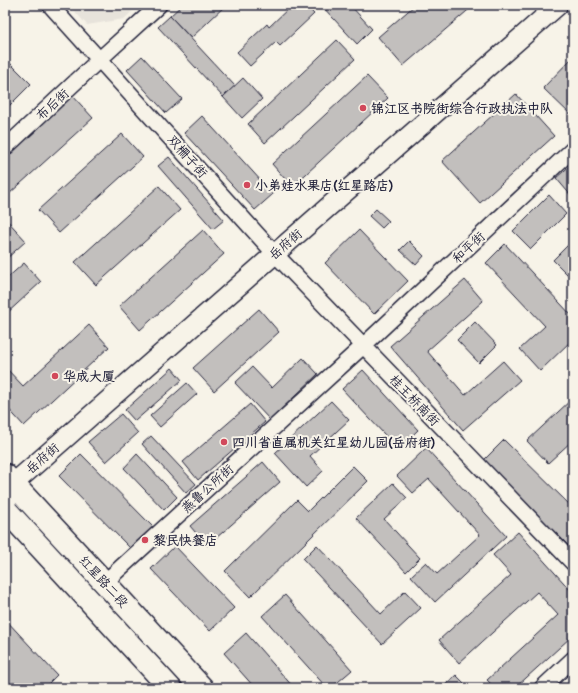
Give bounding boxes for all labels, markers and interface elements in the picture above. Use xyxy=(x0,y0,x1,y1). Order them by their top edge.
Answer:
street label: 布后街 xyxy=(33,86,72,124)
place label: 锦江区书院街综合行政执法中队 xyxy=(371,101,553,117)
marker: 锦江区书院街综合行政执法中队 xyxy=(358,103,368,113)
street label: 双栅子街 xyxy=(164,132,211,181)
place label: 小弟娃水果店(红星路店) xyxy=(255,178,394,194)
marker: 小弟娃水果店(红星路店) xyxy=(242,180,252,190)
street label: 岳府街 xyxy=(266,226,306,264)
street label: 和平街 xyxy=(449,229,488,267)
place label: 华成大厦 xyxy=(63,369,115,385)
marker: 华成大厦 xyxy=(50,371,60,381)
street label: 桂王桥南街 xyxy=(386,372,443,430)
place label: 四川省直属机关红星幼儿园(岳府街) xyxy=(232,435,436,451)
marker: 四川省直属机关红星幼儿园(岳府街) xyxy=(219,437,229,447)
street label: 岳府街 xyxy=(23,440,63,478)
street label: 燕鲁公所街 xyxy=(178,461,237,516)
place label: 黎民快餐店 xyxy=(153,533,218,549)
marker: 黎民快餐店 xyxy=(140,535,150,545)
street label: 红星路二段 xyxy=(75,552,131,611)

